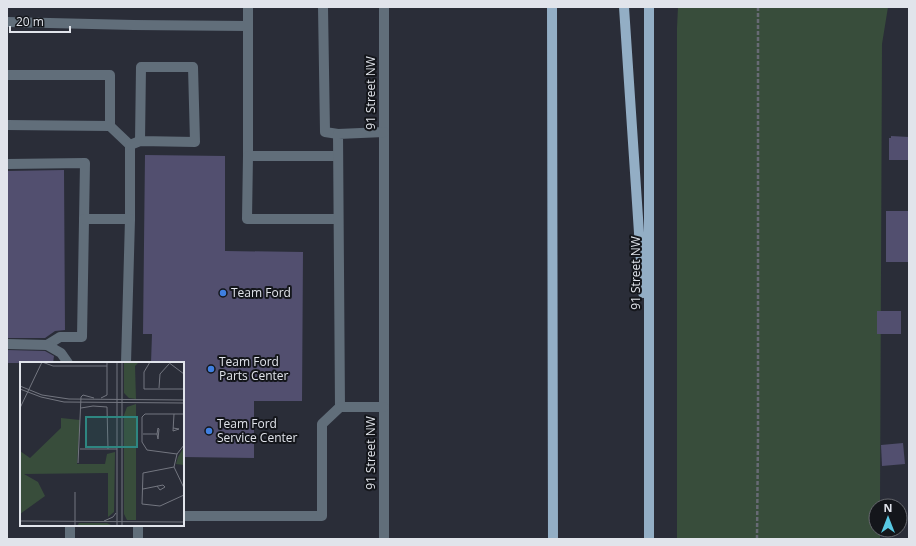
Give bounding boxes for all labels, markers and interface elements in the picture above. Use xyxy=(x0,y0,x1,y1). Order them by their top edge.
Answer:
scale bar xyxy=(10,8,70,34)
text: 20 m xyxy=(16,13,44,30)
street label: 91 Street NW xyxy=(362,56,379,130)
street label: 91 Street NW xyxy=(627,236,644,310)
place label: Team Ford xyxy=(231,284,291,301)
marker: Team Ford xyxy=(218,288,228,298)
place label: Team Ford Parts Center xyxy=(219,353,289,384)
inset map xyxy=(20,362,184,526)
marker: Team Ford Parts Center xyxy=(206,364,216,374)
place label: Team Ford Service Center xyxy=(217,415,298,446)
street label: 91 Street NW xyxy=(362,416,379,490)
marker: Team Ford Service Center xyxy=(204,426,214,436)
north arrow xyxy=(868,498,908,538)
text: N xyxy=(884,500,892,515)

